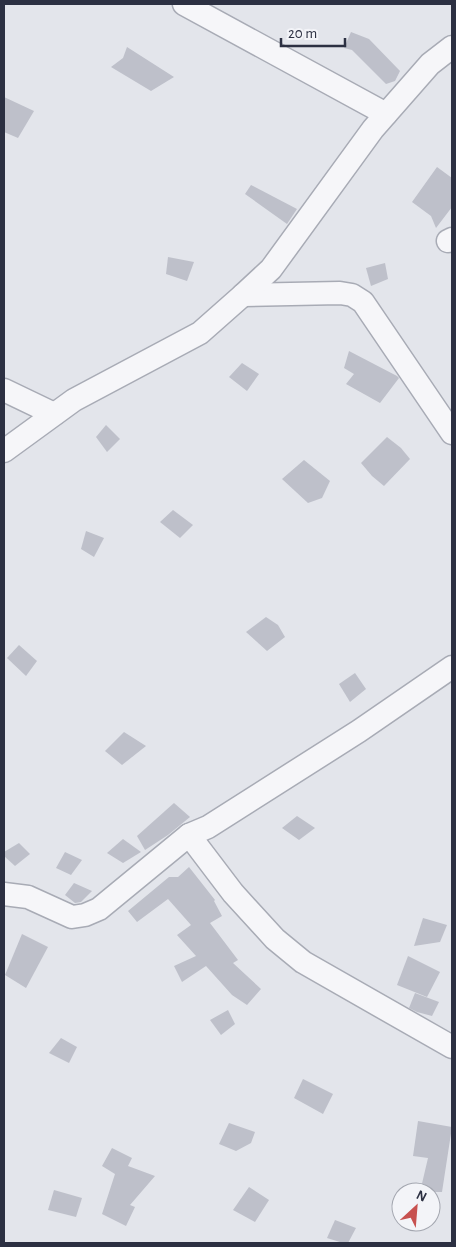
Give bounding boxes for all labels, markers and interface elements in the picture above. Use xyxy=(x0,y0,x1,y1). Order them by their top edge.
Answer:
scale bar xyxy=(281,15,345,47)
text: 20 m xyxy=(288,26,317,41)
north arrow xyxy=(391,1182,441,1232)
text: N xyxy=(414,1188,429,1205)

